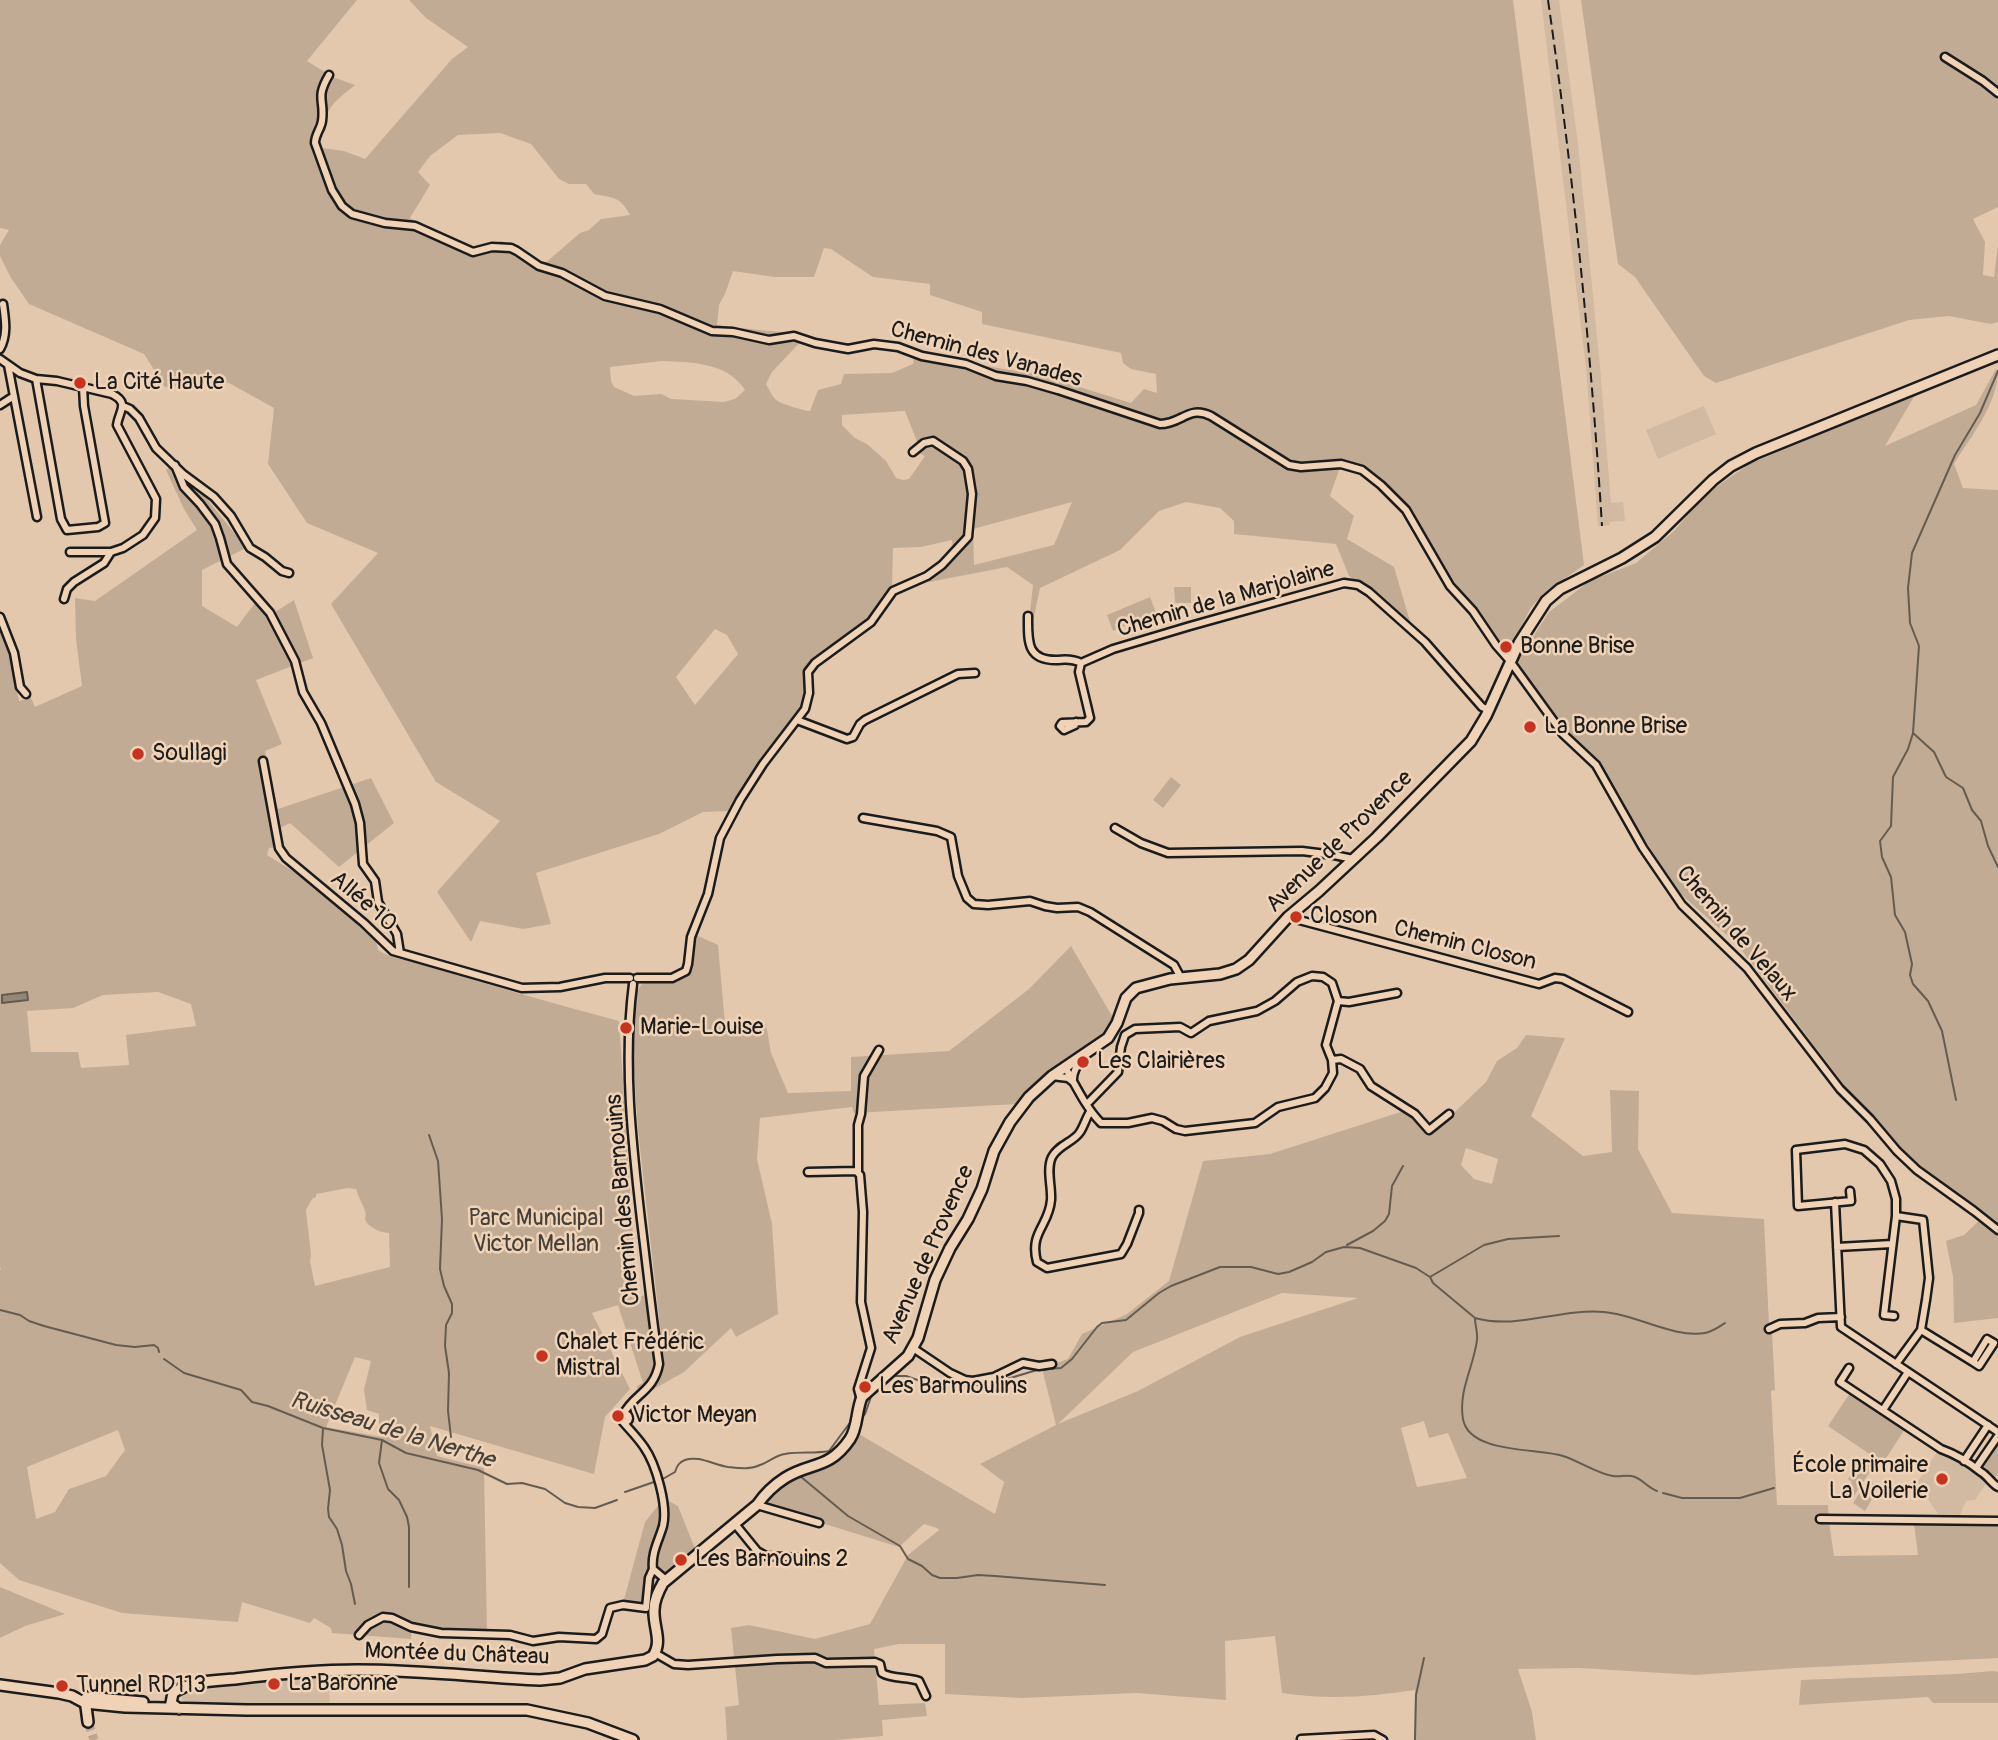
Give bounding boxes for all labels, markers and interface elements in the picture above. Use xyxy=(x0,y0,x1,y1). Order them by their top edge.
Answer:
street label: Chemin des Vanades xyxy=(887,316,1085,394)
place label: La Cité Haute xyxy=(94,369,224,397)
marker: La Cité Haute xyxy=(72,375,88,391)
street label: Chemin de la Marjolaine xyxy=(1114,556,1338,644)
place label: Bonne Brise xyxy=(1520,633,1634,661)
marker: Bonne Brise xyxy=(1498,639,1514,655)
place label: La Bonne Brise xyxy=(1544,713,1687,741)
marker: La Bonne Brise xyxy=(1522,719,1538,735)
place label: Soullagi xyxy=(152,740,227,768)
marker: Soullagi xyxy=(130,746,146,762)
street label: Avenue de Provence xyxy=(1261,765,1419,919)
street label: Chemin de Velaux xyxy=(1670,861,1802,1007)
street label: Allée 10 xyxy=(324,866,402,938)
place label: Closon xyxy=(1310,903,1377,931)
marker: Closon xyxy=(1288,909,1304,925)
street label: Chemin Closon xyxy=(1391,915,1539,977)
place label: Marie-Louise xyxy=(640,1014,763,1042)
marker: Marie-Louise xyxy=(618,1020,634,1036)
place label: Les Clairières xyxy=(1097,1048,1225,1076)
marker: Les Clairières xyxy=(1075,1054,1091,1070)
street label: Chemin des Barnouins xyxy=(601,1093,647,1307)
street label: Avenue de Provence xyxy=(877,1161,981,1349)
park label: Parc Municipal Victor Mellan xyxy=(468,1205,604,1259)
place label: Chalet Frédéric Mistral xyxy=(556,1329,705,1383)
marker: Chalet Frédéric Mistral xyxy=(534,1348,550,1364)
place label: Les Barmoulins xyxy=(879,1373,1027,1401)
marker: Les Barmoulins xyxy=(857,1379,873,1395)
water label: Ruisseau de la Nerthe xyxy=(286,1386,498,1476)
place label: Victor Meyan xyxy=(632,1402,757,1430)
marker: Victor Meyan xyxy=(610,1408,626,1424)
place label: École primaire La Voilerie xyxy=(1792,1452,1928,1506)
marker: École primaire La Voilerie xyxy=(1934,1471,1950,1487)
place label: Les Barnouins 2 xyxy=(695,1546,848,1574)
marker: Les Barnouins 2 xyxy=(673,1552,689,1568)
street label: Montée du Château xyxy=(364,1638,550,1672)
place label: La Baronne xyxy=(288,1670,398,1698)
place label: Tunnel RD113 xyxy=(76,1672,206,1700)
marker: La Baronne xyxy=(266,1676,282,1692)
marker: Tunnel RD113 xyxy=(54,1678,70,1694)

